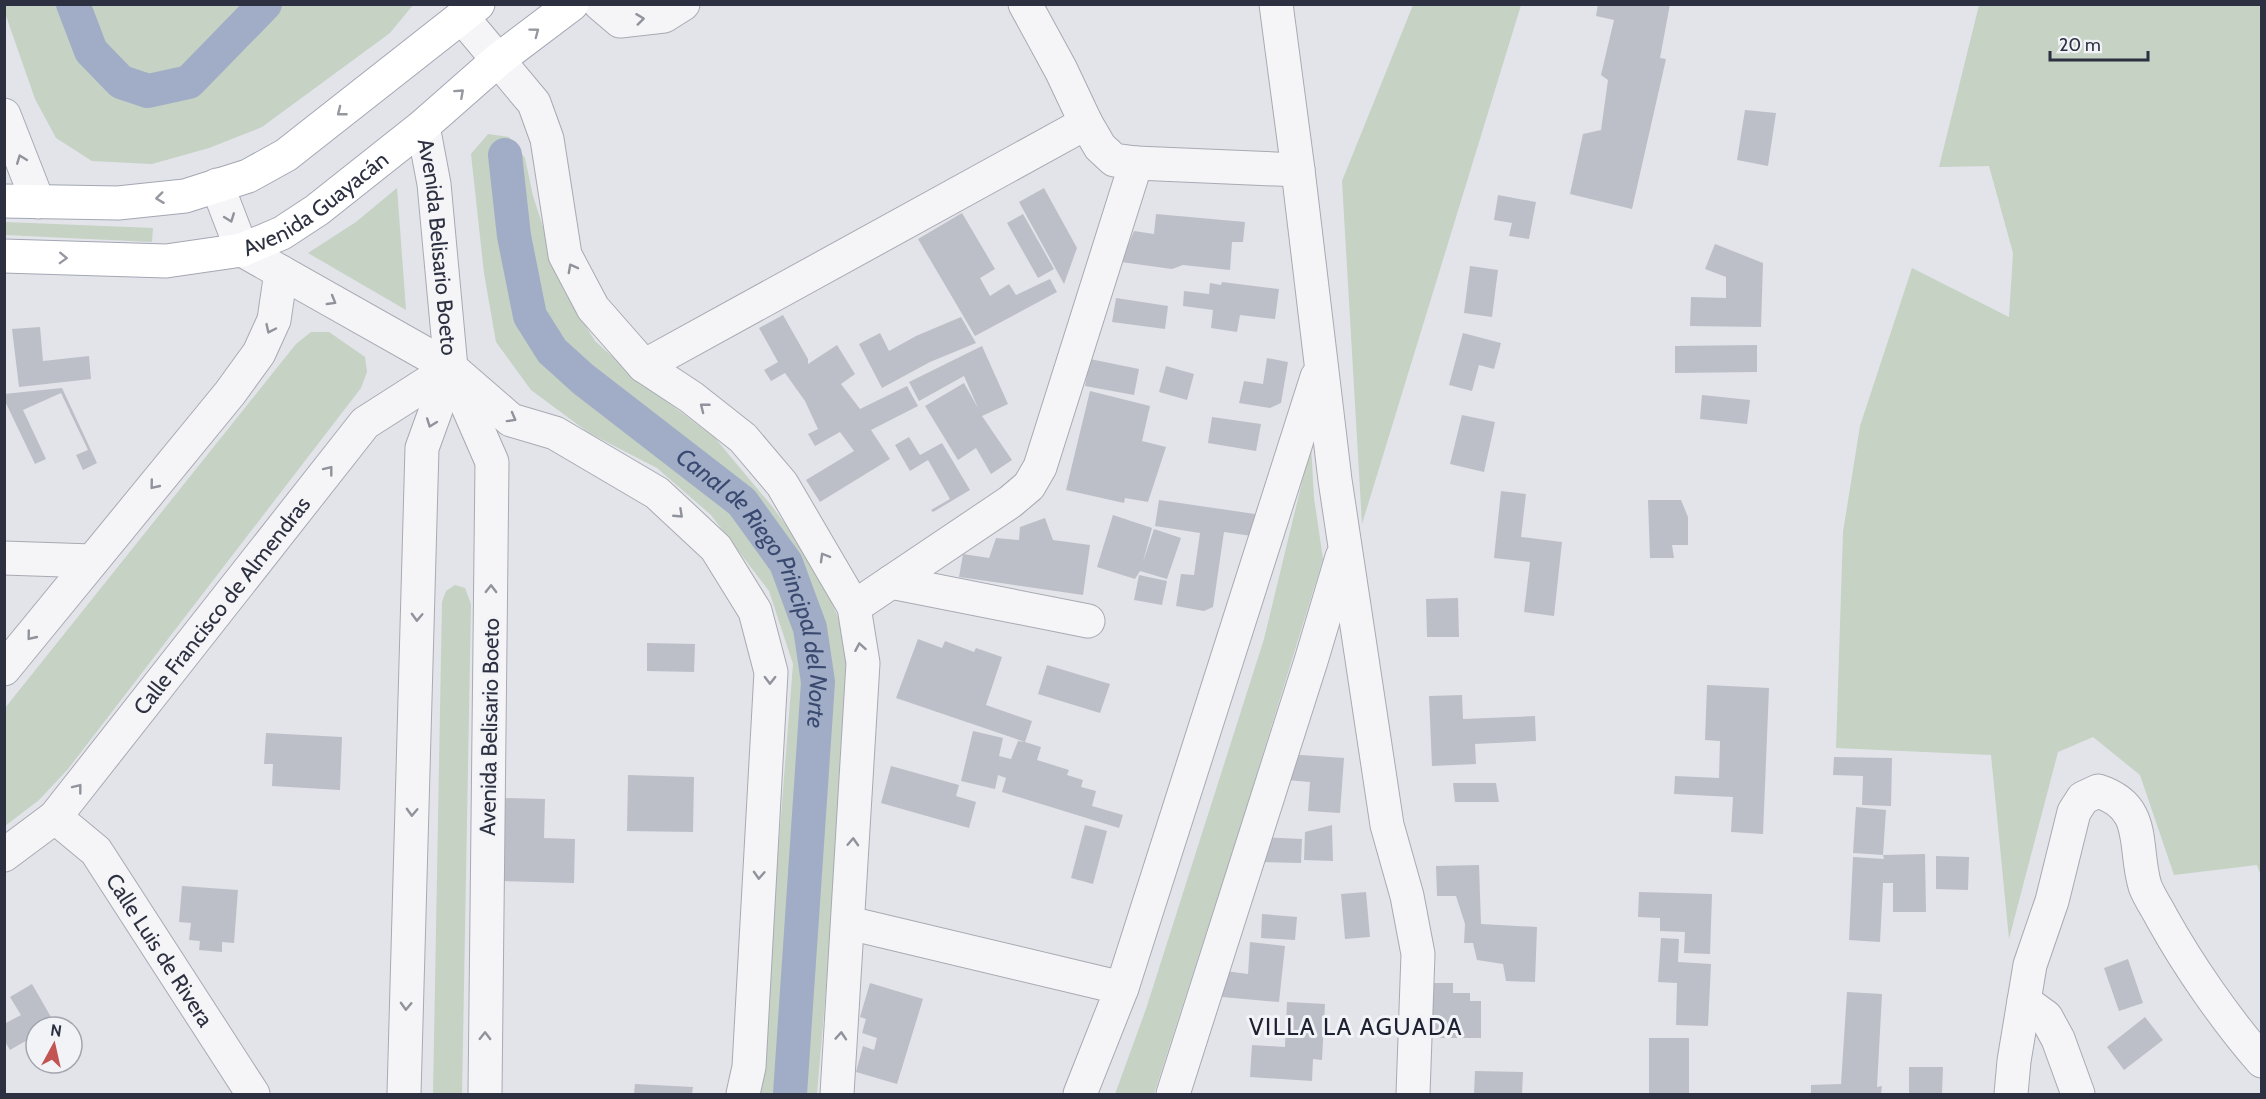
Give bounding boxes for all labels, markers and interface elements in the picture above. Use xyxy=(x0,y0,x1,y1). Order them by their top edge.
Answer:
one-way arrow xyxy=(636,13,645,25)
scale bar xyxy=(2050,24,2148,62)
one-way arrow xyxy=(528,28,539,39)
text: 20 m xyxy=(2059,34,2101,56)
one-way arrow xyxy=(453,89,464,100)
one-way arrow xyxy=(337,104,348,115)
street label: Avenida Belisario Boeto xyxy=(412,136,463,357)
street label: Avenida Guayacán xyxy=(239,146,394,262)
one-way arrow xyxy=(16,154,29,165)
one-way arrow xyxy=(156,192,165,204)
one-way arrow xyxy=(222,212,235,223)
one-way arrow xyxy=(58,251,67,264)
one-way arrow xyxy=(568,263,579,274)
one-way arrow xyxy=(326,294,336,305)
one-way arrow xyxy=(265,323,277,334)
one-way arrow xyxy=(699,403,710,414)
one-way arrow xyxy=(506,411,516,422)
one-way arrow xyxy=(426,417,439,428)
water label: Canal de Riego Principal del Norte xyxy=(671,441,833,729)
one-way arrow xyxy=(321,466,332,477)
one-way arrow xyxy=(151,478,162,489)
street label: Calle Francisco de Almendras xyxy=(128,491,316,720)
one-way arrow xyxy=(673,507,683,518)
one-way arrow xyxy=(820,553,832,563)
one-way arrow xyxy=(485,585,497,594)
one-way arrow xyxy=(411,612,424,621)
street label: Avenida Belisario Boeto xyxy=(474,618,505,836)
one-way arrow xyxy=(27,630,38,641)
one-way arrow xyxy=(855,642,867,652)
one-way arrow xyxy=(763,676,776,685)
one-way arrow xyxy=(71,784,82,795)
one-way arrow xyxy=(405,807,418,816)
one-way arrow xyxy=(847,837,860,846)
street label: Calle Luis de Rivera xyxy=(100,868,219,1032)
one-way arrow xyxy=(753,870,766,879)
one-way arrow xyxy=(400,1002,412,1011)
district label: VILLA LA AGUADA xyxy=(1249,1012,1463,1041)
north arrow xyxy=(24,1015,84,1075)
text: N xyxy=(49,1020,63,1041)
one-way arrow xyxy=(479,1032,492,1041)
one-way arrow xyxy=(834,1032,847,1041)

